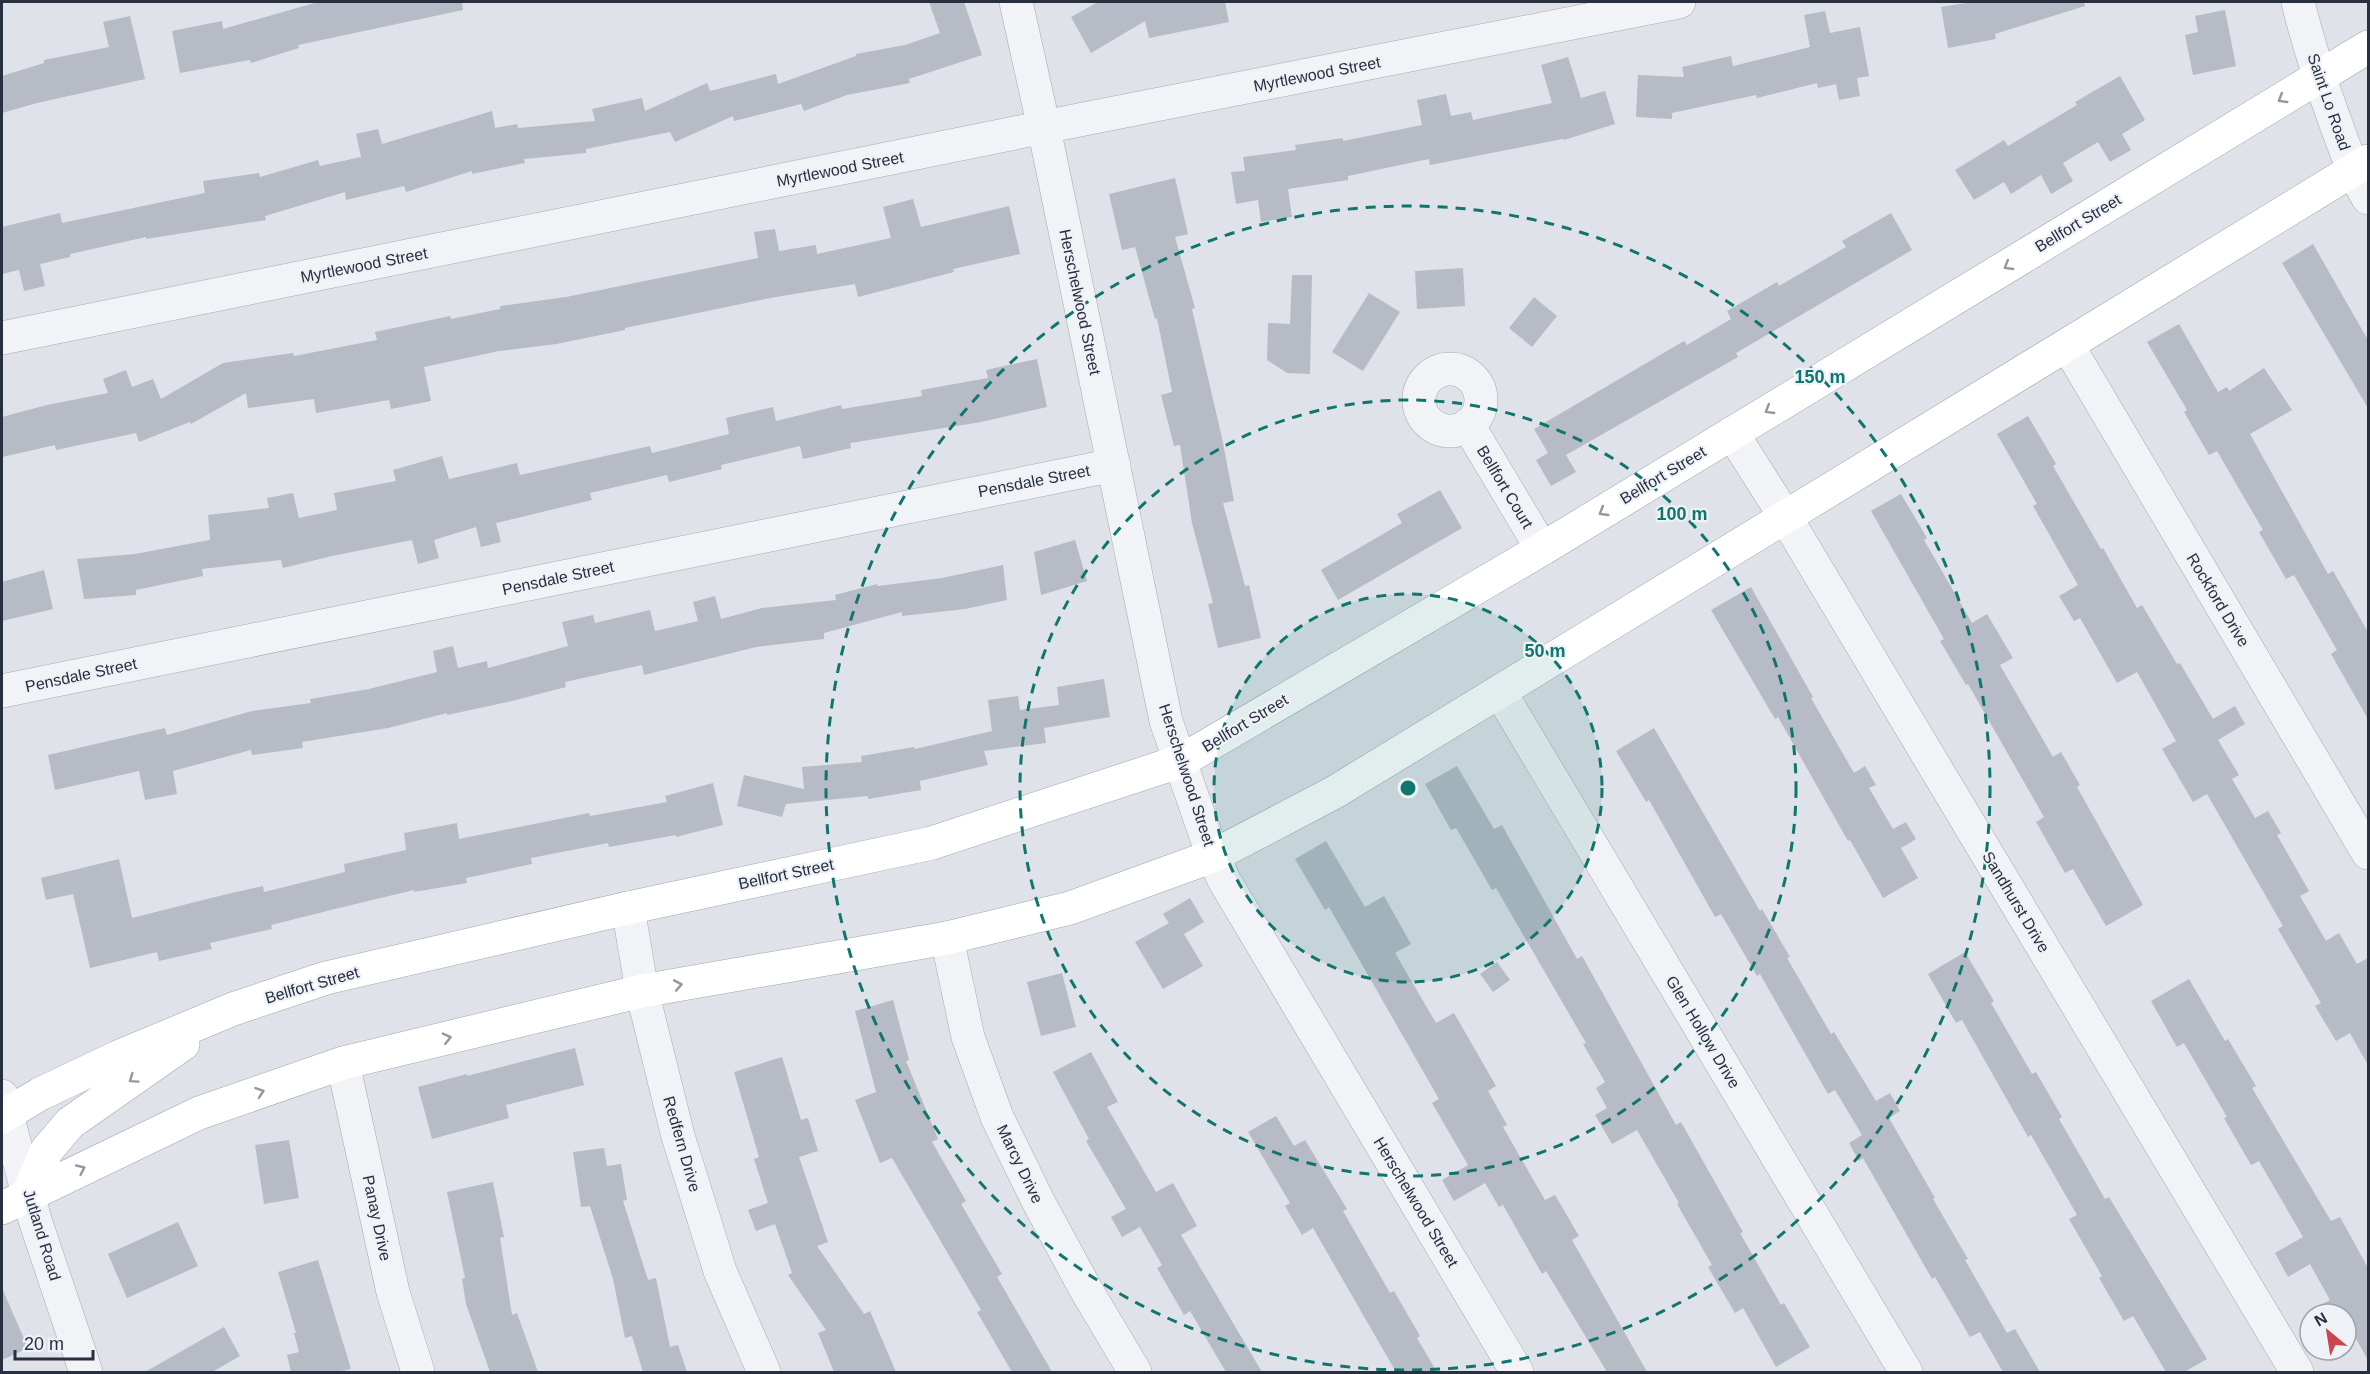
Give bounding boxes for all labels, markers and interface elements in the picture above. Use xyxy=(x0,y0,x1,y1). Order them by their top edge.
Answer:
street label: Saint Lo Road xyxy=(2304,51,2354,153)
street label: Myrtlewood Street xyxy=(1252,53,1382,95)
one-way arrow xyxy=(2278,92,2288,104)
street label: Myrtlewood Street xyxy=(775,148,905,190)
street label: Bellfort Street xyxy=(2032,190,2124,255)
street label: Herschelwood Street xyxy=(1056,228,1104,377)
street label: Myrtlewood Street xyxy=(299,244,429,286)
one-way arrow xyxy=(2004,258,2014,270)
text: 150 m xyxy=(1794,367,1846,387)
one-way arrow xyxy=(1765,403,1775,415)
street label: Bellfort Street xyxy=(1617,442,1709,507)
street label: Bellfort Court xyxy=(1474,443,1537,532)
street label: Pensdale Street xyxy=(976,462,1092,500)
one-way arrow xyxy=(1599,504,1609,516)
text: 100 m xyxy=(1656,504,1708,524)
street label: Rockford Drive xyxy=(2183,550,2253,650)
street label: Pensdale Street xyxy=(501,558,616,598)
text: 50 m xyxy=(1524,641,1566,661)
street label: Pensdale Street xyxy=(24,655,139,695)
street label: Bellfort Street xyxy=(1199,690,1291,755)
street label: Herschelwood Street xyxy=(1156,702,1218,849)
centre of rings xyxy=(1398,778,1418,798)
street label: Sandhurst Drive xyxy=(1979,848,2053,956)
street label: Bellfort Street xyxy=(737,855,836,892)
street label: Bellfort Street xyxy=(263,963,361,1007)
street label: Glen Hollow Drive xyxy=(1663,973,1743,1091)
one-way arrow xyxy=(673,979,683,992)
one-way arrow xyxy=(442,1032,452,1045)
one-way arrow xyxy=(129,1072,140,1083)
one-way arrow xyxy=(254,1086,265,1099)
street label: Redfern Drive xyxy=(660,1094,704,1194)
street label: Marcy Drive xyxy=(994,1122,1046,1206)
street label: Herschelwood Street xyxy=(1370,1134,1462,1271)
one-way arrow xyxy=(75,1164,86,1176)
street label: Panay Drive xyxy=(360,1174,394,1262)
street label: Jutland Road xyxy=(20,1187,64,1283)
north arrow xyxy=(2298,1302,2358,1362)
text: N xyxy=(2311,1309,2330,1330)
scale bar xyxy=(15,1323,93,1361)
text: 20 m xyxy=(24,1334,64,1354)

